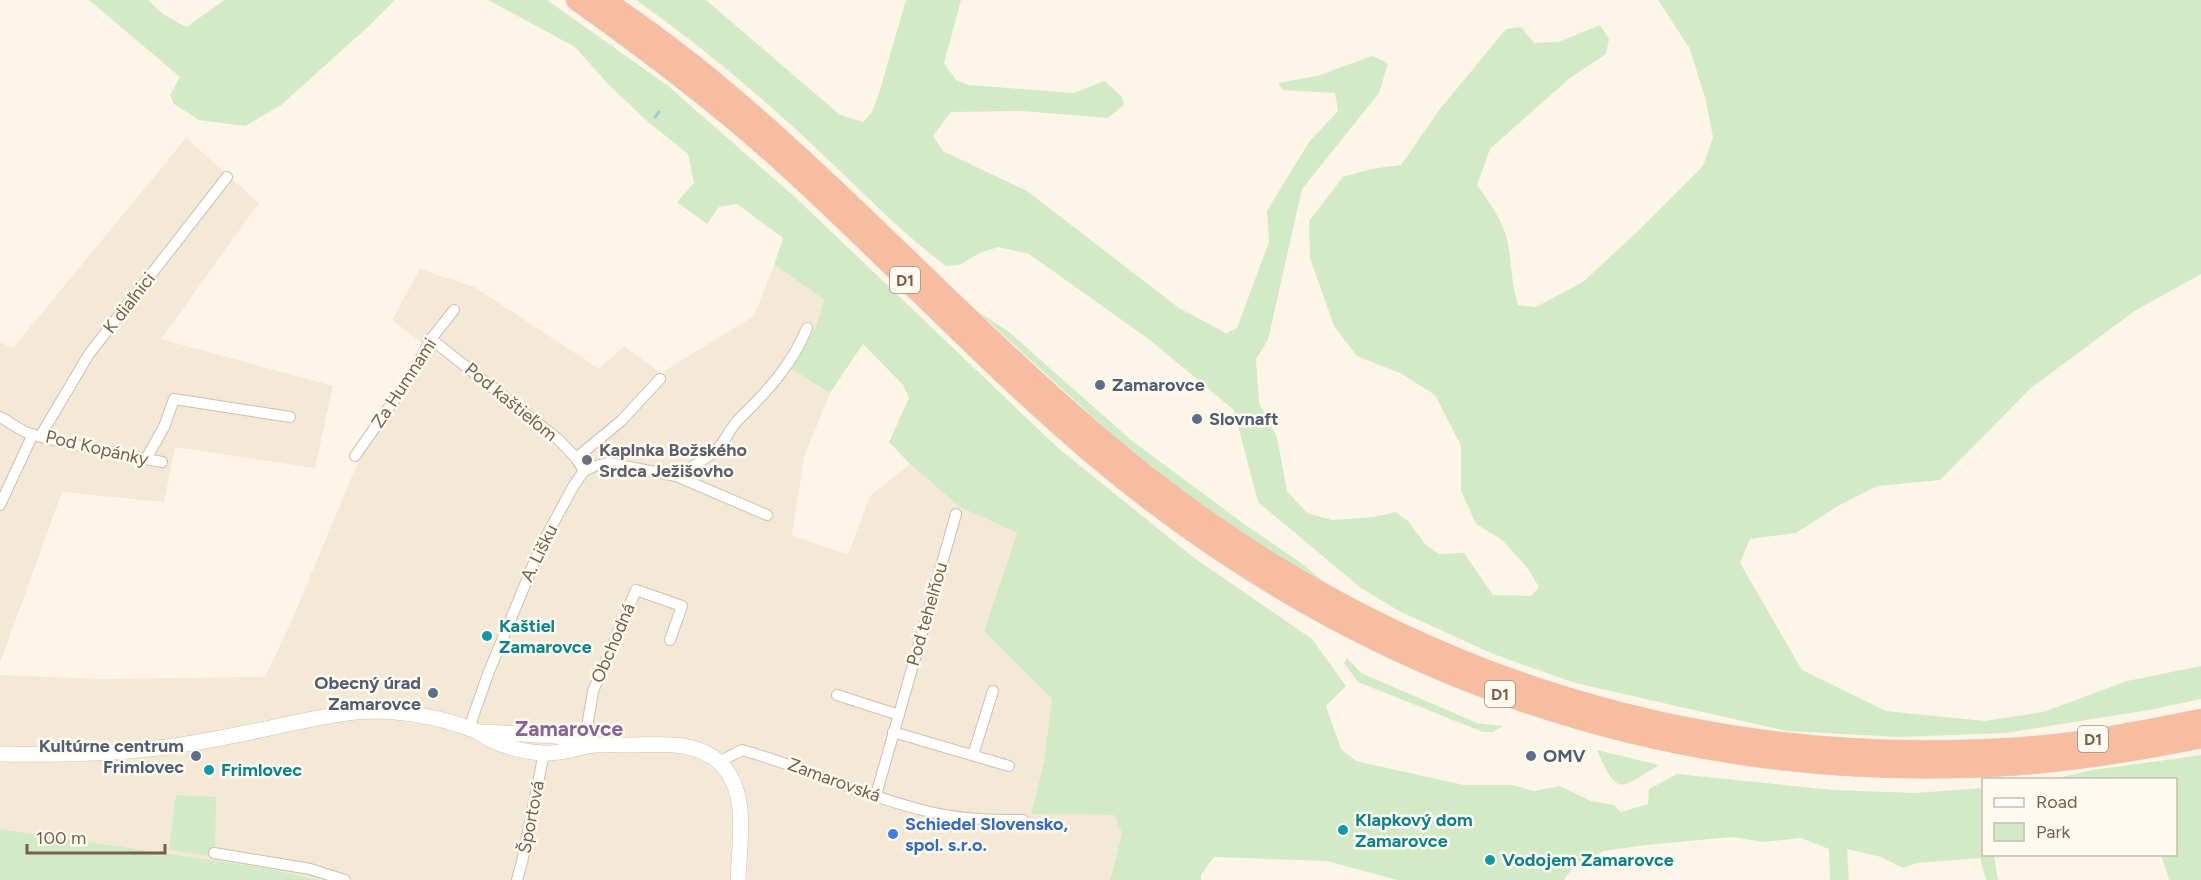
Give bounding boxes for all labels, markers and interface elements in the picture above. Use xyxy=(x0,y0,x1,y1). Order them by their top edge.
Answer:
road number: D1 xyxy=(890,267,920,293)
street label: K diaľnici xyxy=(98,268,160,338)
street label: Za Humnami xyxy=(367,334,441,432)
street label: Pod kaštieľom xyxy=(460,358,562,446)
place label: Zamarovce xyxy=(1112,374,1205,396)
marker: Zamarovce xyxy=(1093,378,1107,392)
place label: Slovnaft xyxy=(1209,408,1279,430)
marker: Slovnaft xyxy=(1190,412,1204,426)
street label: Pod Kopánky xyxy=(43,425,151,471)
place label: Kaplnka Božského Srdca Ježišovho xyxy=(599,439,747,482)
marker: Kaplnka Božského Srdca Ježišovho xyxy=(580,453,594,467)
street label: A. Lišku xyxy=(516,521,562,585)
street label: Pod tehelňou xyxy=(902,560,952,668)
street label: Obchodná xyxy=(586,600,640,686)
place label: Kaštiel Zamarovce xyxy=(499,615,592,658)
marker: Kaštiel Zamarovce xyxy=(480,629,494,643)
place label: Obecný úrad Zamarovce xyxy=(314,672,421,715)
road number: D1 xyxy=(1485,681,1515,707)
marker: Obecný úrad Zamarovce xyxy=(426,686,440,700)
district label: Zamarovce xyxy=(515,716,623,741)
road number: D1 xyxy=(2078,726,2108,752)
place label: Kultúrne centrum Frimlovec xyxy=(39,735,184,778)
place label: OMV xyxy=(1543,745,1586,767)
marker: Kultúrne centrum Frimlovec xyxy=(189,749,203,763)
marker: OMV xyxy=(1524,749,1538,763)
street label: Zamarovská xyxy=(785,753,883,807)
place label: Frimlovec xyxy=(221,759,302,781)
marker: Frimlovec xyxy=(202,763,216,777)
legend xyxy=(1982,778,2177,856)
street label: Športová xyxy=(513,779,549,855)
text: Road xyxy=(2036,791,2077,813)
place label: Klapkový dom Zamarovce xyxy=(1355,809,1473,852)
place label: Schiedel Slovensko, spol. s.r.o. xyxy=(905,813,1068,856)
scale bar xyxy=(27,817,165,855)
text: Park xyxy=(2036,821,2071,843)
marker: Klapkový dom Zamarovce xyxy=(1336,823,1350,837)
text: 100 m xyxy=(36,827,86,849)
marker: Schiedel Slovensko, spol. s.r.o. xyxy=(886,827,900,841)
place label: Vodojem Zamarovce xyxy=(1502,849,1674,871)
marker: Vodojem Zamarovce xyxy=(1483,853,1497,867)

